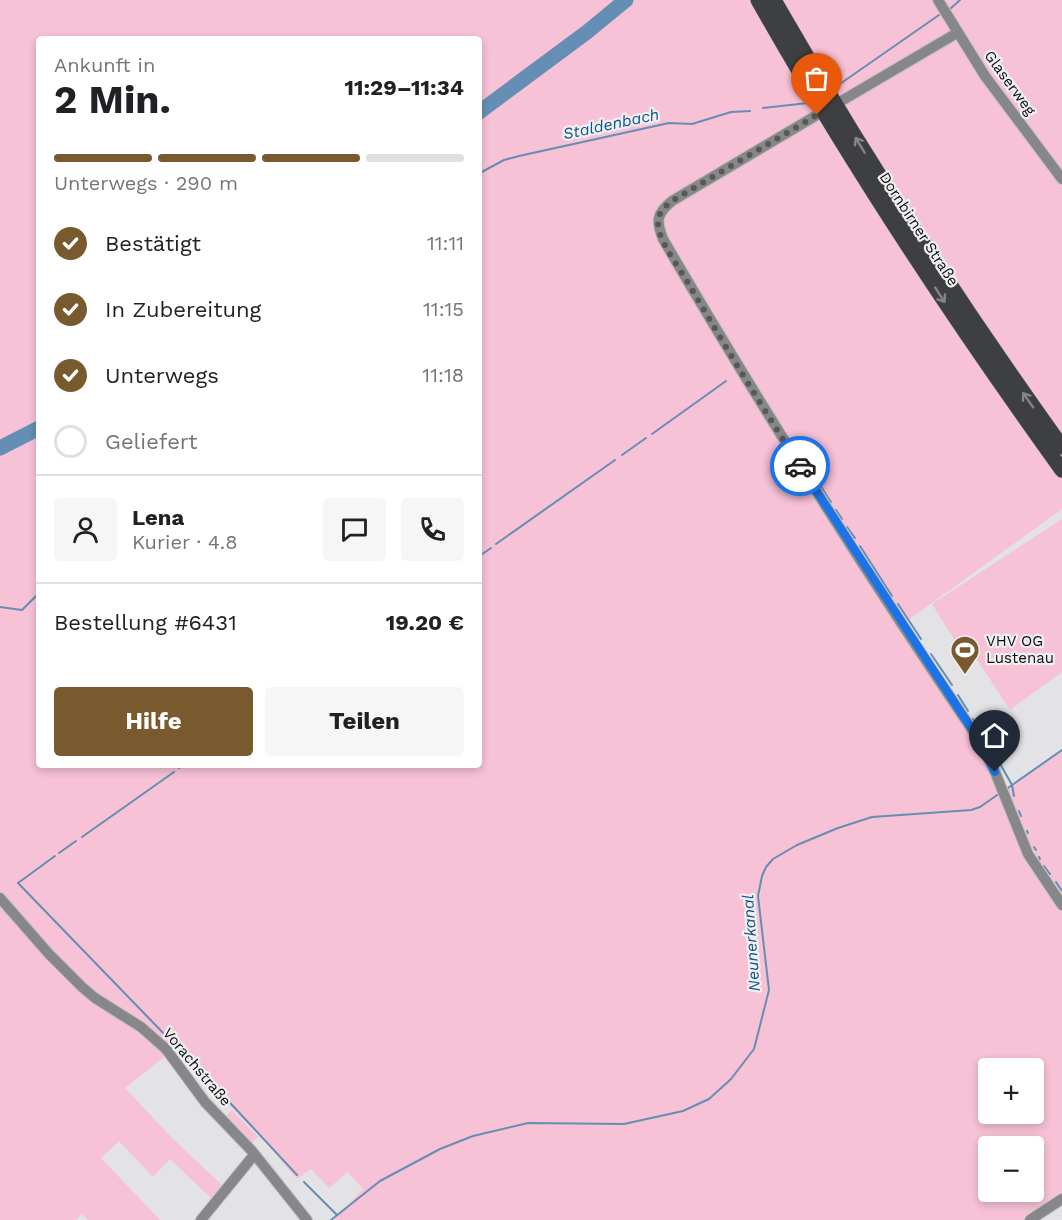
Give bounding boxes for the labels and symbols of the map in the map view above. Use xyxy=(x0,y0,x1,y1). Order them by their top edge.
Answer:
street label: Glaserweg xyxy=(981,47,1039,119)
pin xyxy=(791,53,842,115)
water label: Staldenbach xyxy=(561,105,661,143)
one-way arrow xyxy=(854,137,866,154)
street label: Dornbirner Straße xyxy=(876,169,962,289)
one-way arrow xyxy=(934,286,946,302)
one-way arrow xyxy=(1022,392,1034,408)
courier xyxy=(770,436,830,496)
place label: VHV OG Lustenau xyxy=(986,632,1054,667)
sports icon: VHV OG Lustenau xyxy=(949,634,981,676)
pin xyxy=(969,710,1020,772)
water label: Neunerkanal xyxy=(738,894,764,992)
street label: Vorachstraße xyxy=(159,1024,235,1110)

